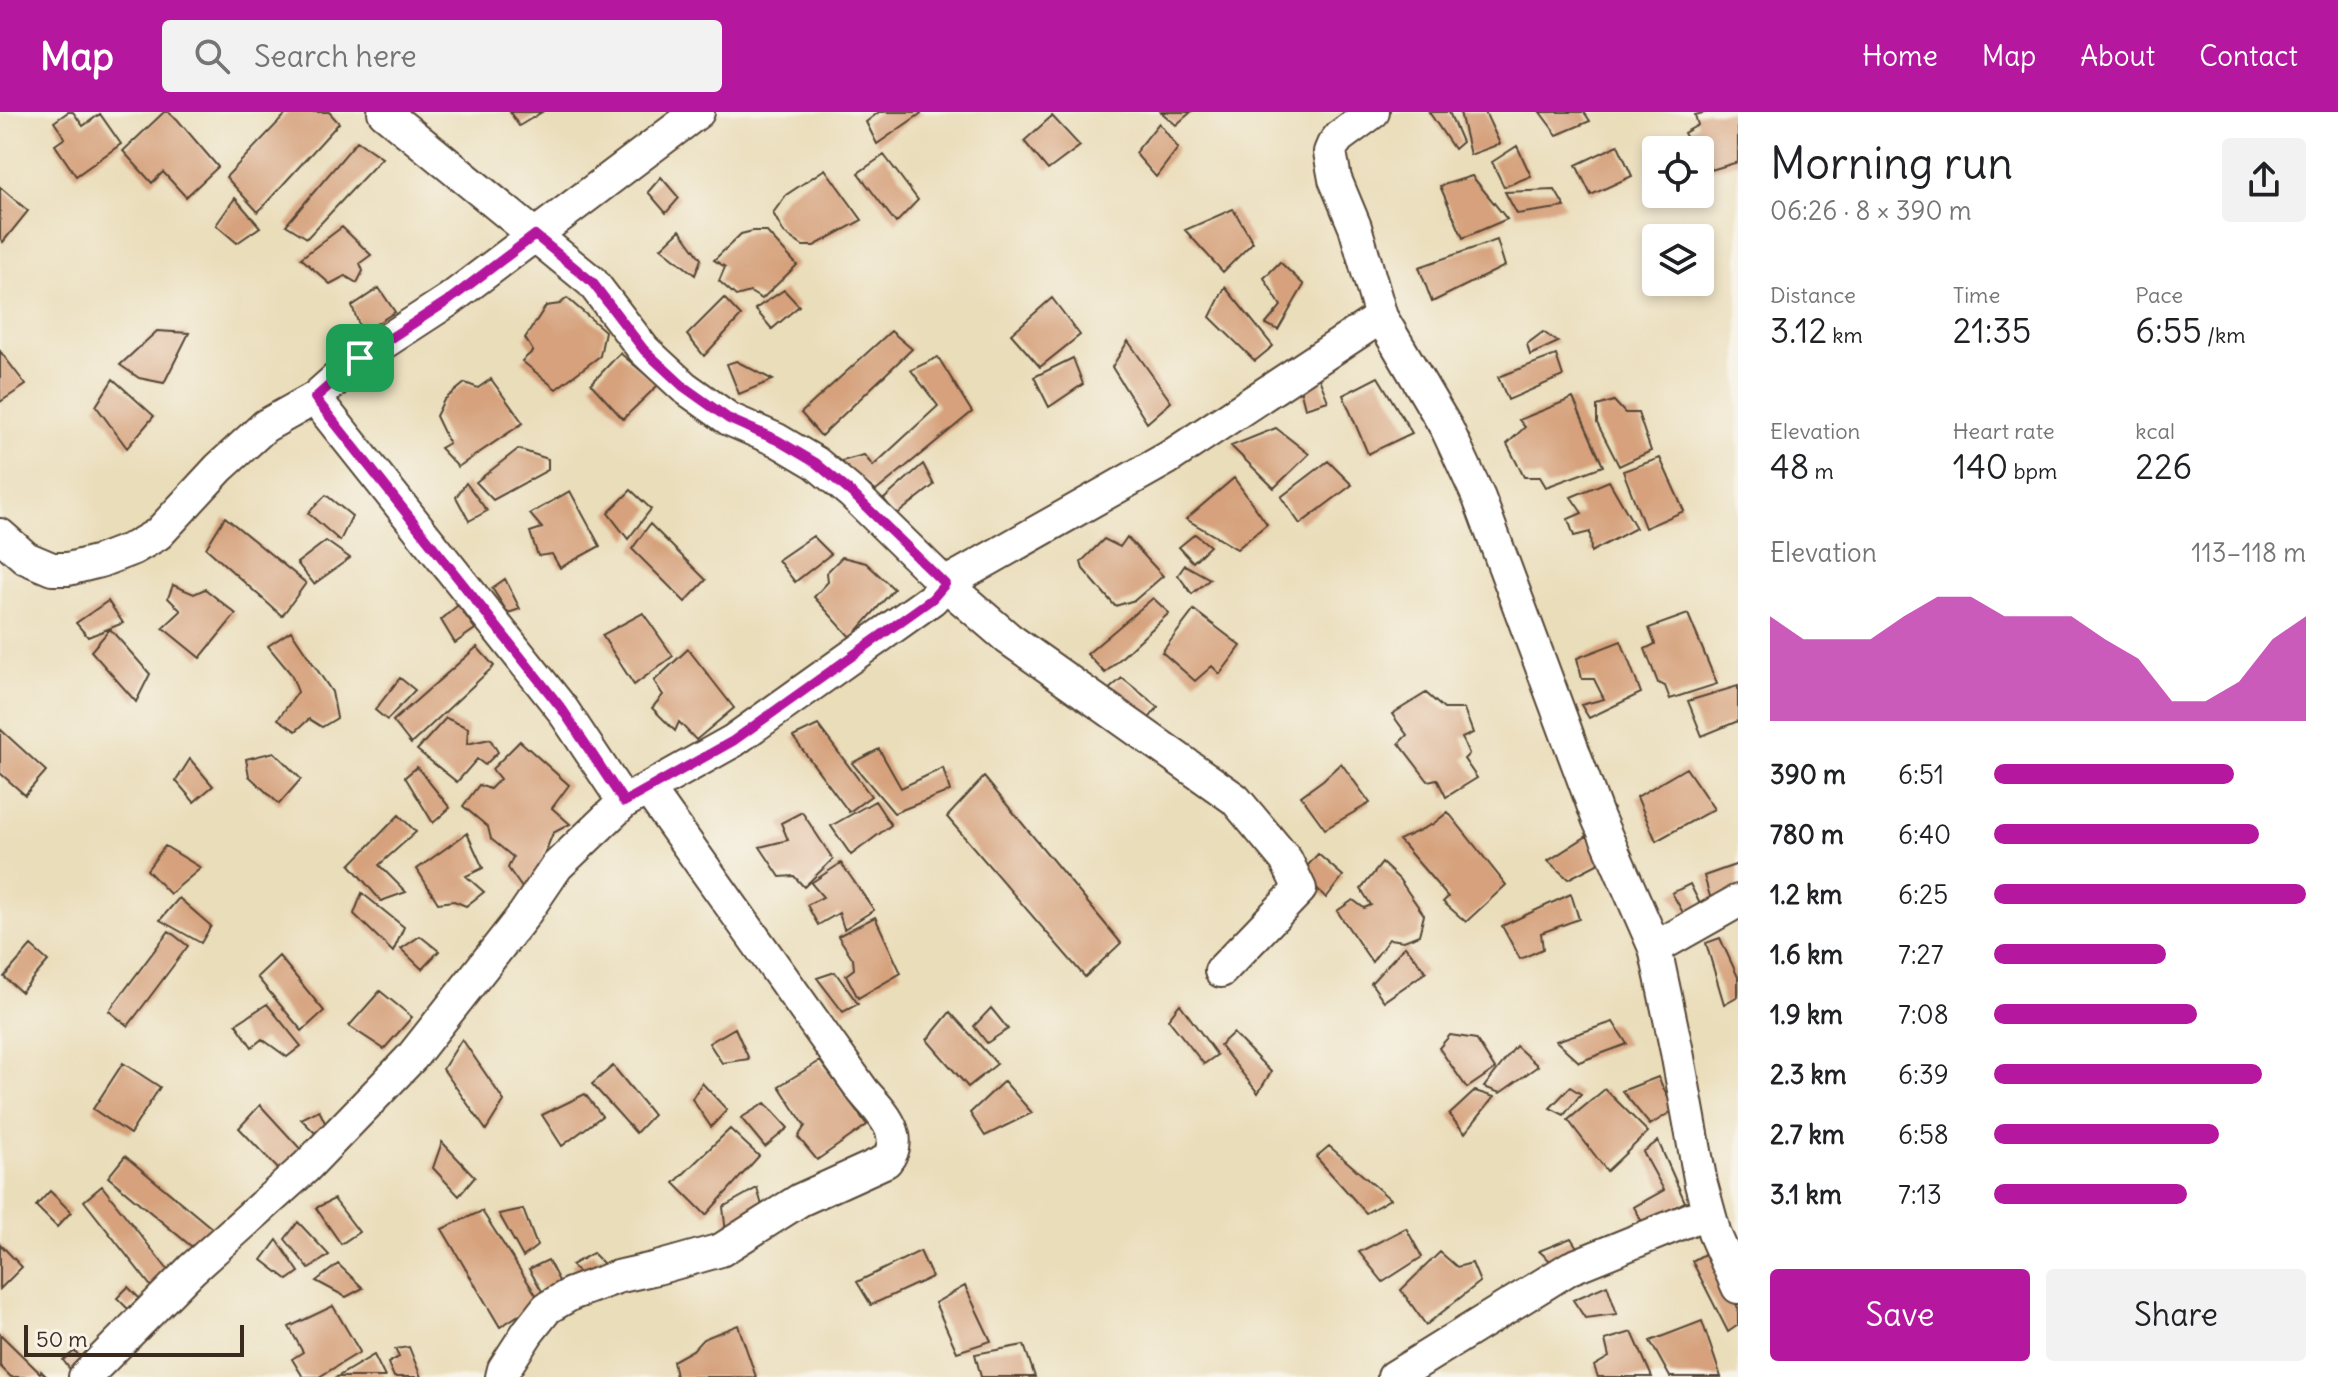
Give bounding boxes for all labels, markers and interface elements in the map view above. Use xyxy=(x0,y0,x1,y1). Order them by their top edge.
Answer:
search box xyxy=(162,20,722,92)
text: Map xyxy=(40,33,114,80)
icon: search xyxy=(190,34,234,78)
text: Search here xyxy=(254,37,417,75)
text: Home xyxy=(1862,38,1938,74)
text: Map xyxy=(1982,38,2036,74)
text: About xyxy=(2080,38,2155,74)
text: Contact xyxy=(2199,38,2298,74)
map controls xyxy=(1642,136,1714,296)
button: locate xyxy=(1642,136,1714,208)
text: Morning run xyxy=(1770,136,2013,191)
button: share xyxy=(2222,138,2306,222)
text: 06:26 · 8 × 390 m xyxy=(1770,194,1972,227)
button: layers xyxy=(1642,224,1714,296)
text: Distance xyxy=(1770,281,1856,309)
text: Time xyxy=(1953,281,2000,309)
text: Pace xyxy=(2135,281,2183,309)
text: 3.12 xyxy=(1770,309,1827,352)
text: 21:35 xyxy=(1953,309,2031,352)
text: 6:55 xyxy=(2135,309,2202,352)
text: km xyxy=(1827,321,1863,349)
text: /km xyxy=(2202,321,2245,349)
pin xyxy=(326,324,394,392)
icon: arrive xyxy=(338,336,382,380)
text: Elevation xyxy=(1770,417,1860,445)
text: Heart rate xyxy=(1953,417,2055,445)
text: kcal xyxy=(2135,417,2175,445)
text: 48 xyxy=(1770,445,1809,488)
text: 140 xyxy=(1953,445,2008,488)
text: 226 xyxy=(2135,445,2192,488)
text: m xyxy=(1809,457,1834,485)
text: bpm xyxy=(2008,457,2057,485)
text: Elevation xyxy=(1770,536,1877,569)
text: 113–118 m xyxy=(2191,536,2306,569)
text: 390 m xyxy=(1770,758,1846,791)
text: 6:51 xyxy=(1898,758,1944,791)
text: 780 m xyxy=(1770,818,1844,851)
text: 6:40 xyxy=(1898,818,1951,851)
text: 1.2 km xyxy=(1770,878,1842,911)
text: 6:25 xyxy=(1898,878,1948,911)
text: 1.6 km xyxy=(1770,938,1843,971)
text: 7:27 xyxy=(1898,938,1944,971)
text: 1.9 km xyxy=(1770,998,1843,1031)
text: 7:08 xyxy=(1898,998,1949,1031)
text: 2.3 km xyxy=(1770,1058,1847,1091)
text: 6:39 xyxy=(1898,1058,1949,1091)
text: 2.7 km xyxy=(1770,1118,1845,1151)
text: 6:58 xyxy=(1898,1118,1949,1151)
text: 3.1 km xyxy=(1770,1178,1842,1211)
text: 7:13 xyxy=(1898,1178,1942,1211)
button: Save xyxy=(1770,1269,2030,1361)
button: Share xyxy=(2046,1269,2306,1361)
scale bar xyxy=(24,1321,244,1357)
text: 50 m xyxy=(36,1325,88,1353)

